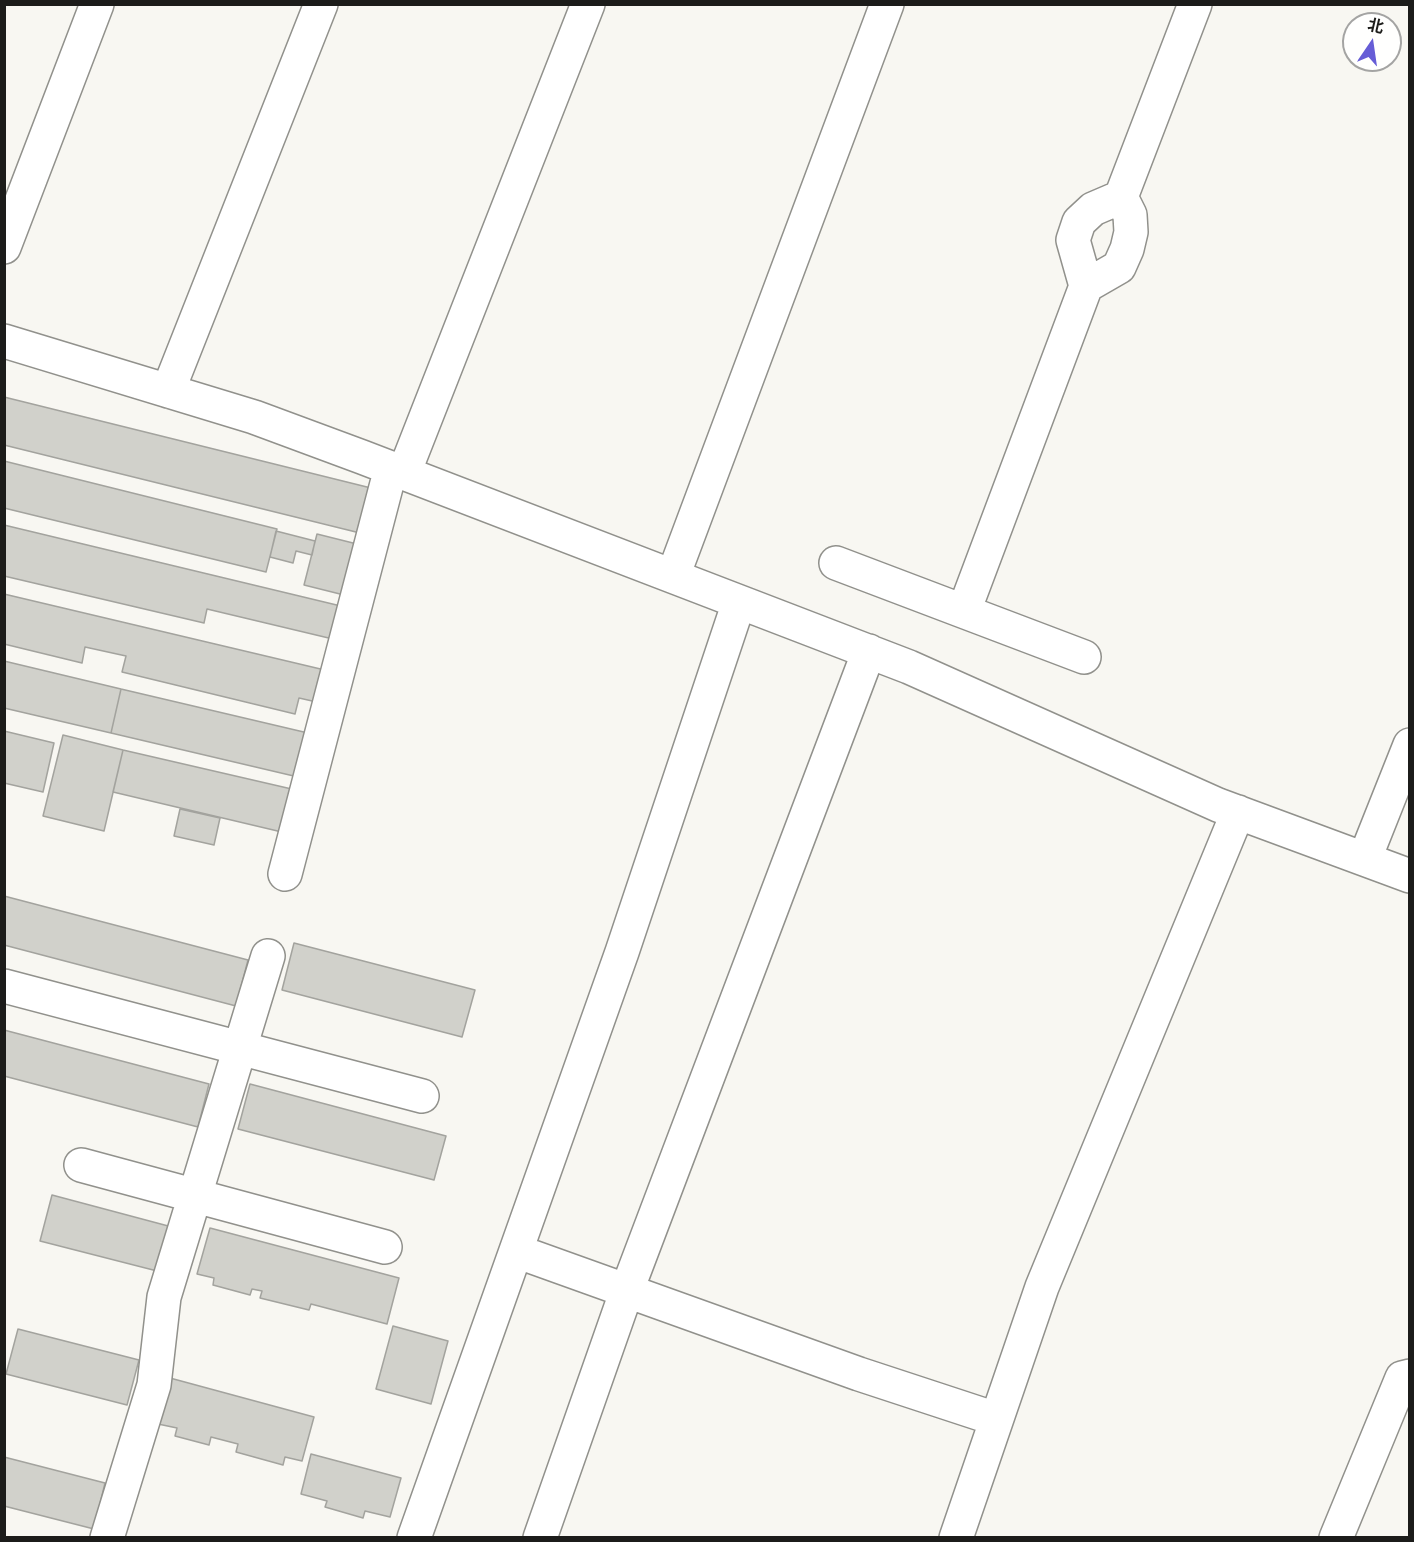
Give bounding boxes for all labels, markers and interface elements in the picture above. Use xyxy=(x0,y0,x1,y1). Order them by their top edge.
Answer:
north arrow xyxy=(1342,12,1402,72)
text: 北 xyxy=(1365,14,1386,39)

